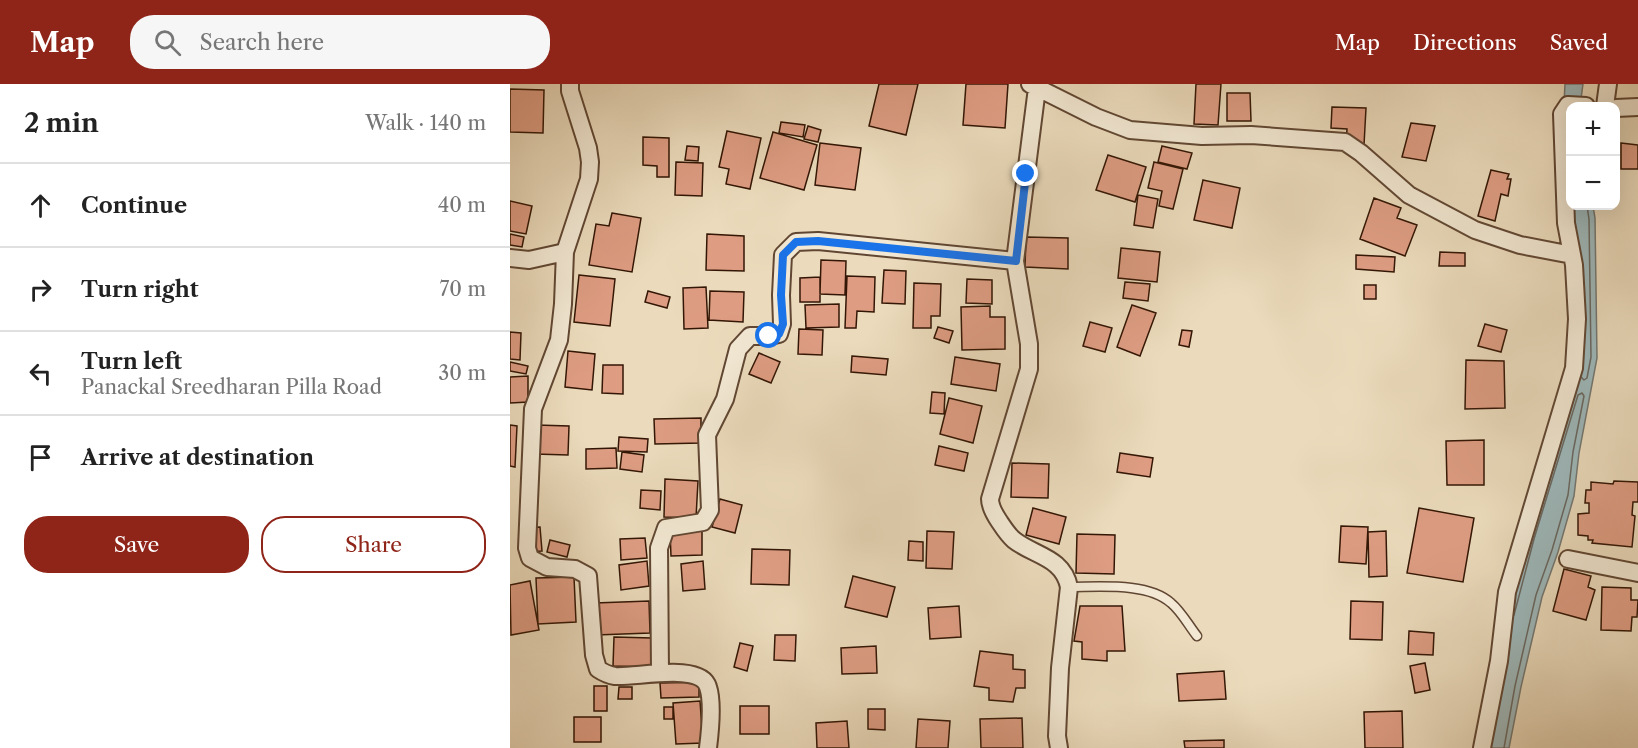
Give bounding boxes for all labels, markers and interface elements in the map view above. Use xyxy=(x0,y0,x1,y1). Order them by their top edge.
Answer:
search box xyxy=(130,15,550,69)
text: Map xyxy=(30,25,94,59)
icon: search xyxy=(151,26,184,59)
text: Search here xyxy=(199,29,324,56)
text: Map xyxy=(1335,30,1380,55)
text: Directions xyxy=(1413,30,1517,55)
text: Saved xyxy=(1550,30,1608,55)
map controls xyxy=(1566,102,1620,210)
button: + xyxy=(1566,102,1620,156)
text: 2 min xyxy=(24,107,99,139)
text: Walk · 140 m xyxy=(365,111,486,135)
button: − xyxy=(1566,156,1620,210)
route end xyxy=(1012,160,1038,186)
icon: ahead xyxy=(24,189,57,222)
text: Continue xyxy=(81,192,187,219)
text: 40 m xyxy=(438,193,486,217)
icon: right xyxy=(24,273,57,306)
text: Turn right xyxy=(81,276,199,303)
text: 70 m xyxy=(440,277,486,301)
route start xyxy=(755,322,781,348)
text: Turn left xyxy=(81,348,182,375)
icon: left xyxy=(24,357,57,390)
text: 30 m xyxy=(438,361,486,385)
text: Panackal Sreedharan Pilla Road xyxy=(81,375,382,399)
icon: arrive xyxy=(24,441,57,474)
text: Arrive at destination xyxy=(81,444,314,471)
button: Save xyxy=(24,516,249,573)
button: Share xyxy=(261,516,486,573)

